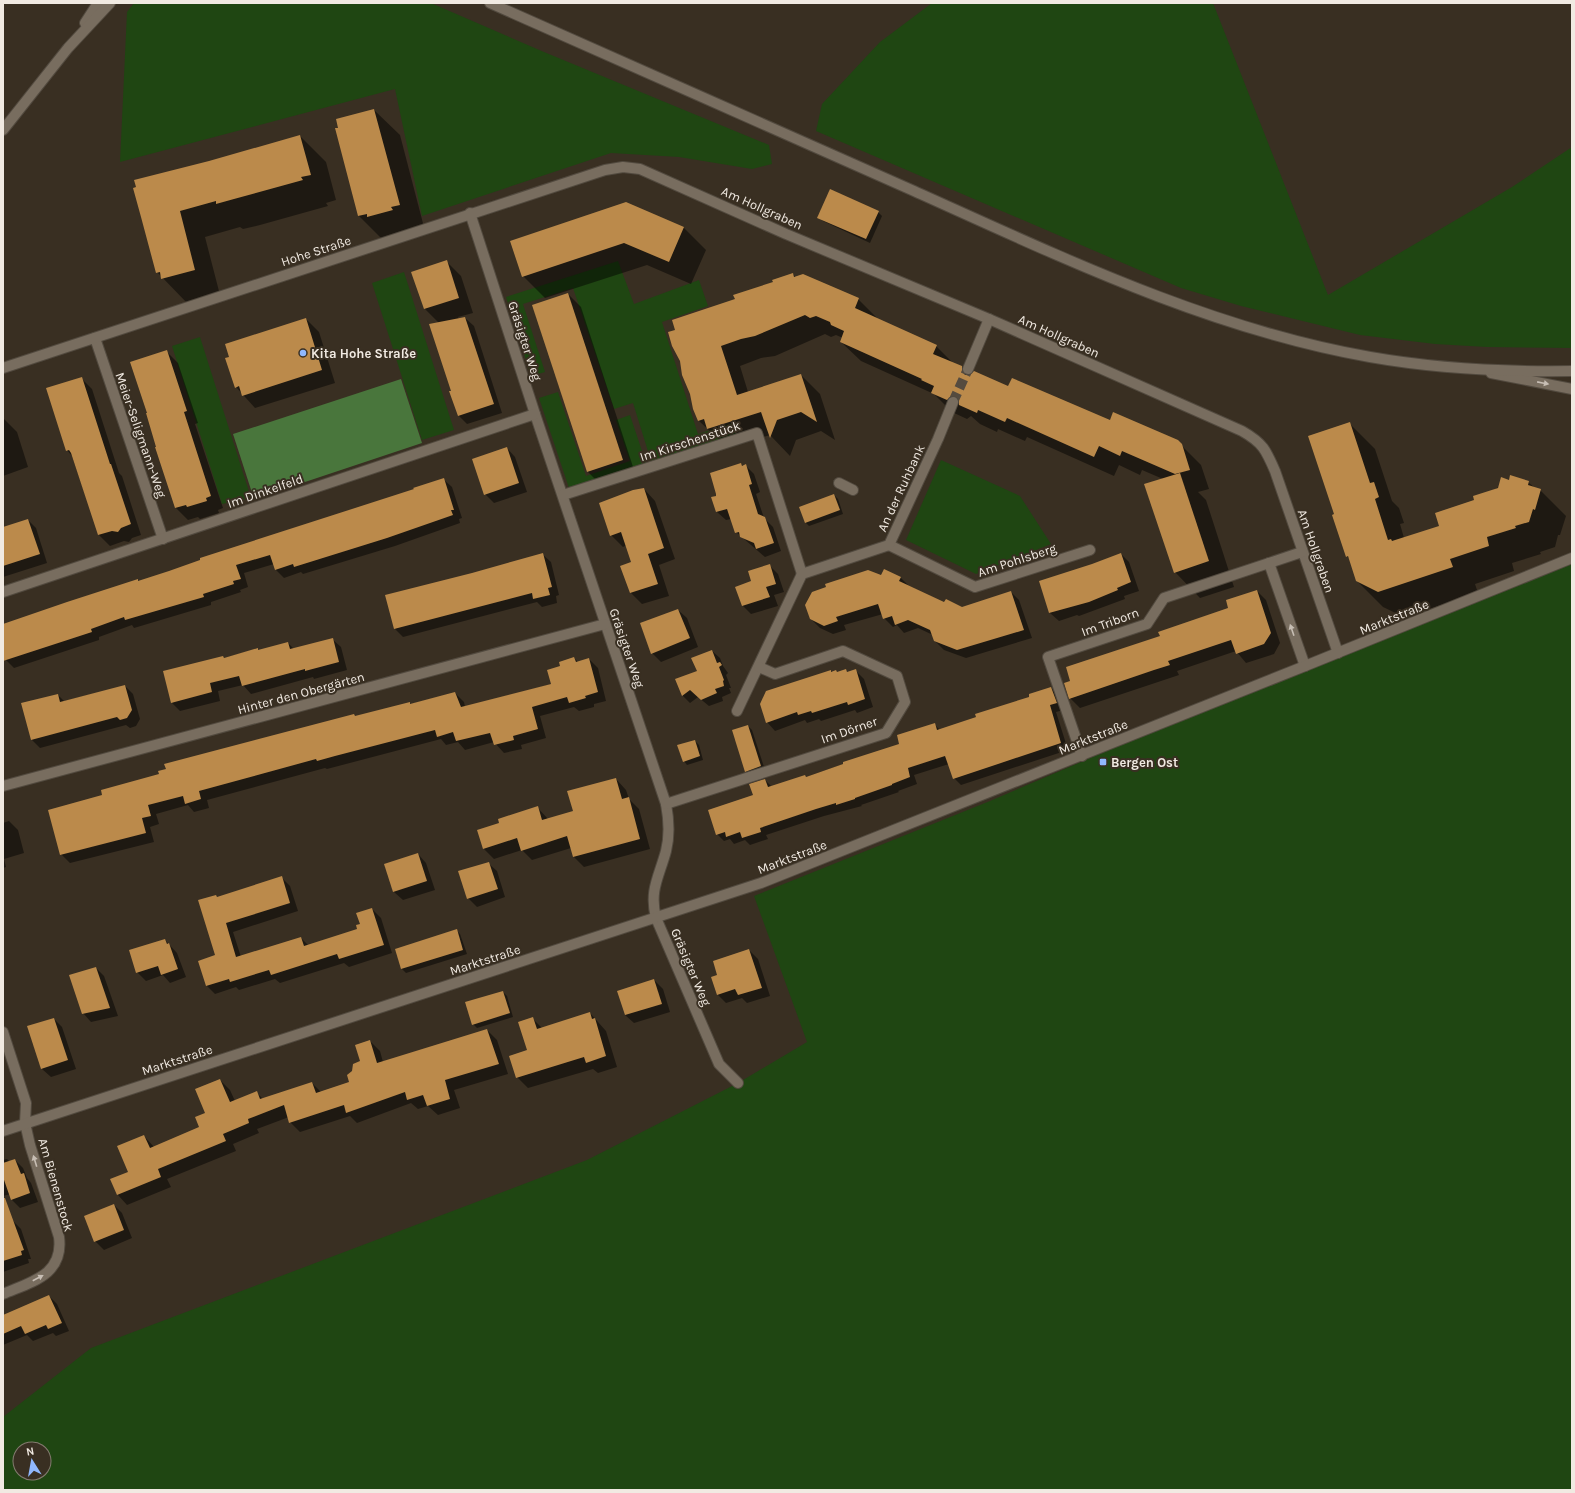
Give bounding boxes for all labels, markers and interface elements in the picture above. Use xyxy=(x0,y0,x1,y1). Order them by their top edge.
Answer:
street label: Am Hollgraben xyxy=(719,183,805,233)
street label: Hohe Straße xyxy=(279,233,353,269)
street label: Gräsigter Weg xyxy=(505,299,545,383)
street label: Am Hollgraben xyxy=(1016,311,1102,361)
place label: Kita Hohe Straße xyxy=(311,346,416,361)
marker: Kita Hohe Straße xyxy=(298,348,308,358)
street label: Meier-Seligmann-Weg xyxy=(112,370,170,500)
one-way arrow xyxy=(1537,380,1549,386)
street label: Im Kirschenstück xyxy=(638,418,742,464)
street label: An der Ruhbank xyxy=(874,442,928,534)
street label: Im Dinkelfeld xyxy=(225,471,305,511)
street label: Am Hollgraben xyxy=(1295,507,1337,595)
street label: Am Pohlsberg xyxy=(976,540,1059,580)
street label: Marktstraße xyxy=(1357,596,1431,638)
street label: Im Triborn xyxy=(1079,605,1141,639)
street label: Gräsigter Weg xyxy=(606,606,648,690)
one-way arrow xyxy=(1289,623,1295,635)
street label: Hinter den Obergärten xyxy=(236,669,366,717)
street label: Im Dörner xyxy=(819,713,879,747)
street label: Marktstraße xyxy=(1056,716,1130,758)
place label: Bergen Ost xyxy=(1111,755,1178,770)
marker: Bergen Ost xyxy=(1098,757,1108,767)
street label: Marktstraße xyxy=(755,837,829,877)
street label: Gräsigter Weg xyxy=(668,926,714,1009)
street label: Marktstraße xyxy=(448,941,522,978)
street label: Marktstraße xyxy=(140,1041,214,1078)
street label: Am Bienenstock xyxy=(35,1137,77,1233)
one-way arrow xyxy=(32,1154,38,1166)
one-way arrow xyxy=(33,1275,44,1281)
north arrow xyxy=(12,1441,52,1481)
text: N xyxy=(25,1445,35,1459)

